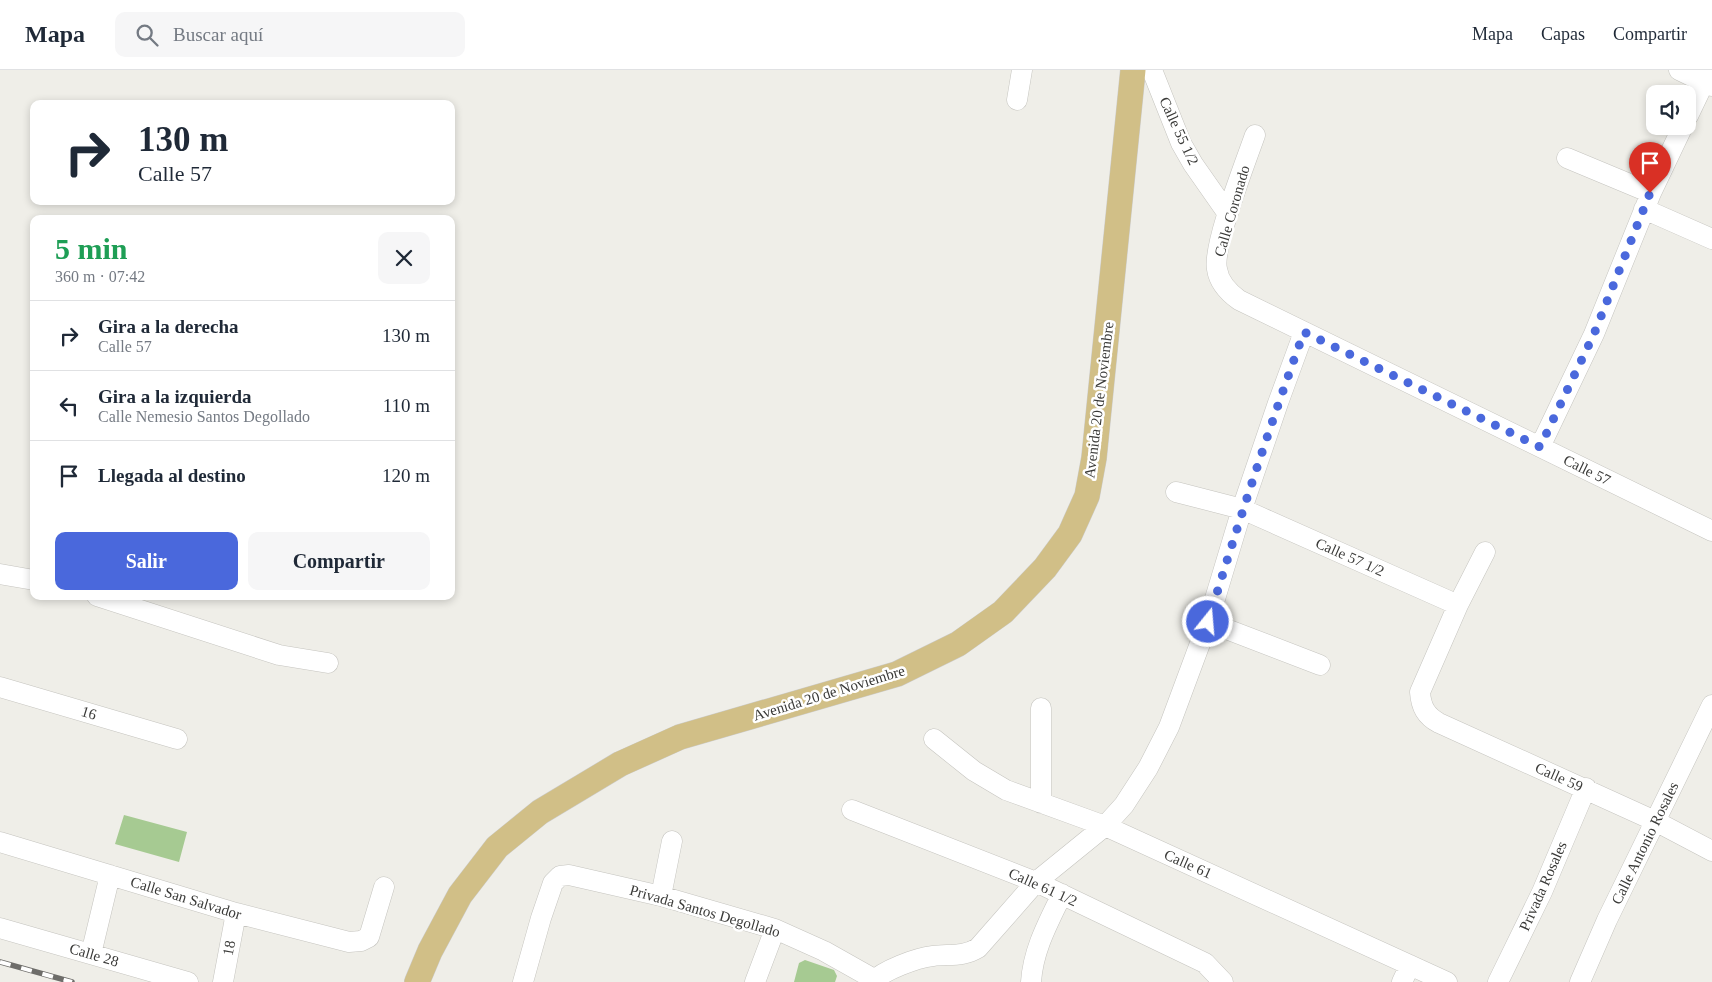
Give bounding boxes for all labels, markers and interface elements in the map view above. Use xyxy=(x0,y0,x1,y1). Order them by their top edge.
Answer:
search box xyxy=(115,12,465,57)
text: Mapa xyxy=(25,21,85,47)
icon: search xyxy=(133,21,161,49)
text: Buscar aquí xyxy=(173,24,263,45)
text: Mapa xyxy=(1472,24,1513,44)
text: Capas xyxy=(1541,24,1585,44)
text: Compartir xyxy=(1613,24,1687,44)
map controls xyxy=(1646,85,1696,135)
button: sound xyxy=(1646,85,1696,135)
street label: Calle 55 1/2 xyxy=(1156,94,1202,168)
icon: right xyxy=(55,120,120,185)
text: 130 m xyxy=(138,120,228,159)
pin xyxy=(1629,142,1671,193)
icon: arrive xyxy=(1636,149,1664,177)
text: Calle 57 xyxy=(138,161,212,186)
street label: Calle Coronado xyxy=(1211,163,1253,259)
text: 5 min xyxy=(55,232,128,265)
button: close xyxy=(378,232,430,284)
text: 360 m · 07:42 xyxy=(55,268,145,285)
text: Gira a la derecha xyxy=(98,316,239,337)
street label: Avenida 20 de Noviembre xyxy=(1081,320,1117,479)
icon: right xyxy=(55,322,83,350)
text: 130 m xyxy=(382,325,430,346)
text: Calle 57 xyxy=(98,338,152,355)
text: Gira a la izquierda xyxy=(98,386,252,407)
icon: left xyxy=(55,392,83,420)
text: 110 m xyxy=(383,395,430,416)
text: Calle Nemesio Santos Degollado xyxy=(98,408,310,425)
street label: Calle 57 xyxy=(1561,452,1614,488)
icon: arrive xyxy=(55,462,83,490)
text: Llegada al destino xyxy=(98,465,246,486)
text: 120 m xyxy=(382,465,430,486)
button: Salir xyxy=(55,532,238,590)
button: Compartir xyxy=(248,532,430,590)
street label: Calle 57 1/2 xyxy=(1313,535,1387,579)
position arrow xyxy=(1181,595,1233,647)
street label: Avenida 20 de Noviembre xyxy=(751,662,907,724)
street label: 16 xyxy=(79,703,99,723)
street label: Calle 59 xyxy=(1533,759,1585,795)
street label: Calle Antonio Rosales xyxy=(1608,779,1682,907)
street label: Privada Rosales xyxy=(1516,839,1570,933)
street label: Calle 61 xyxy=(1162,846,1214,882)
street label: Calle 61 1/2 xyxy=(1006,865,1080,909)
street label: Calle San Salvador xyxy=(129,874,243,922)
street label: Privada Santos Degollado xyxy=(628,882,782,940)
street label: 18 xyxy=(220,939,238,957)
street label: Calle 28 xyxy=(68,940,120,970)

